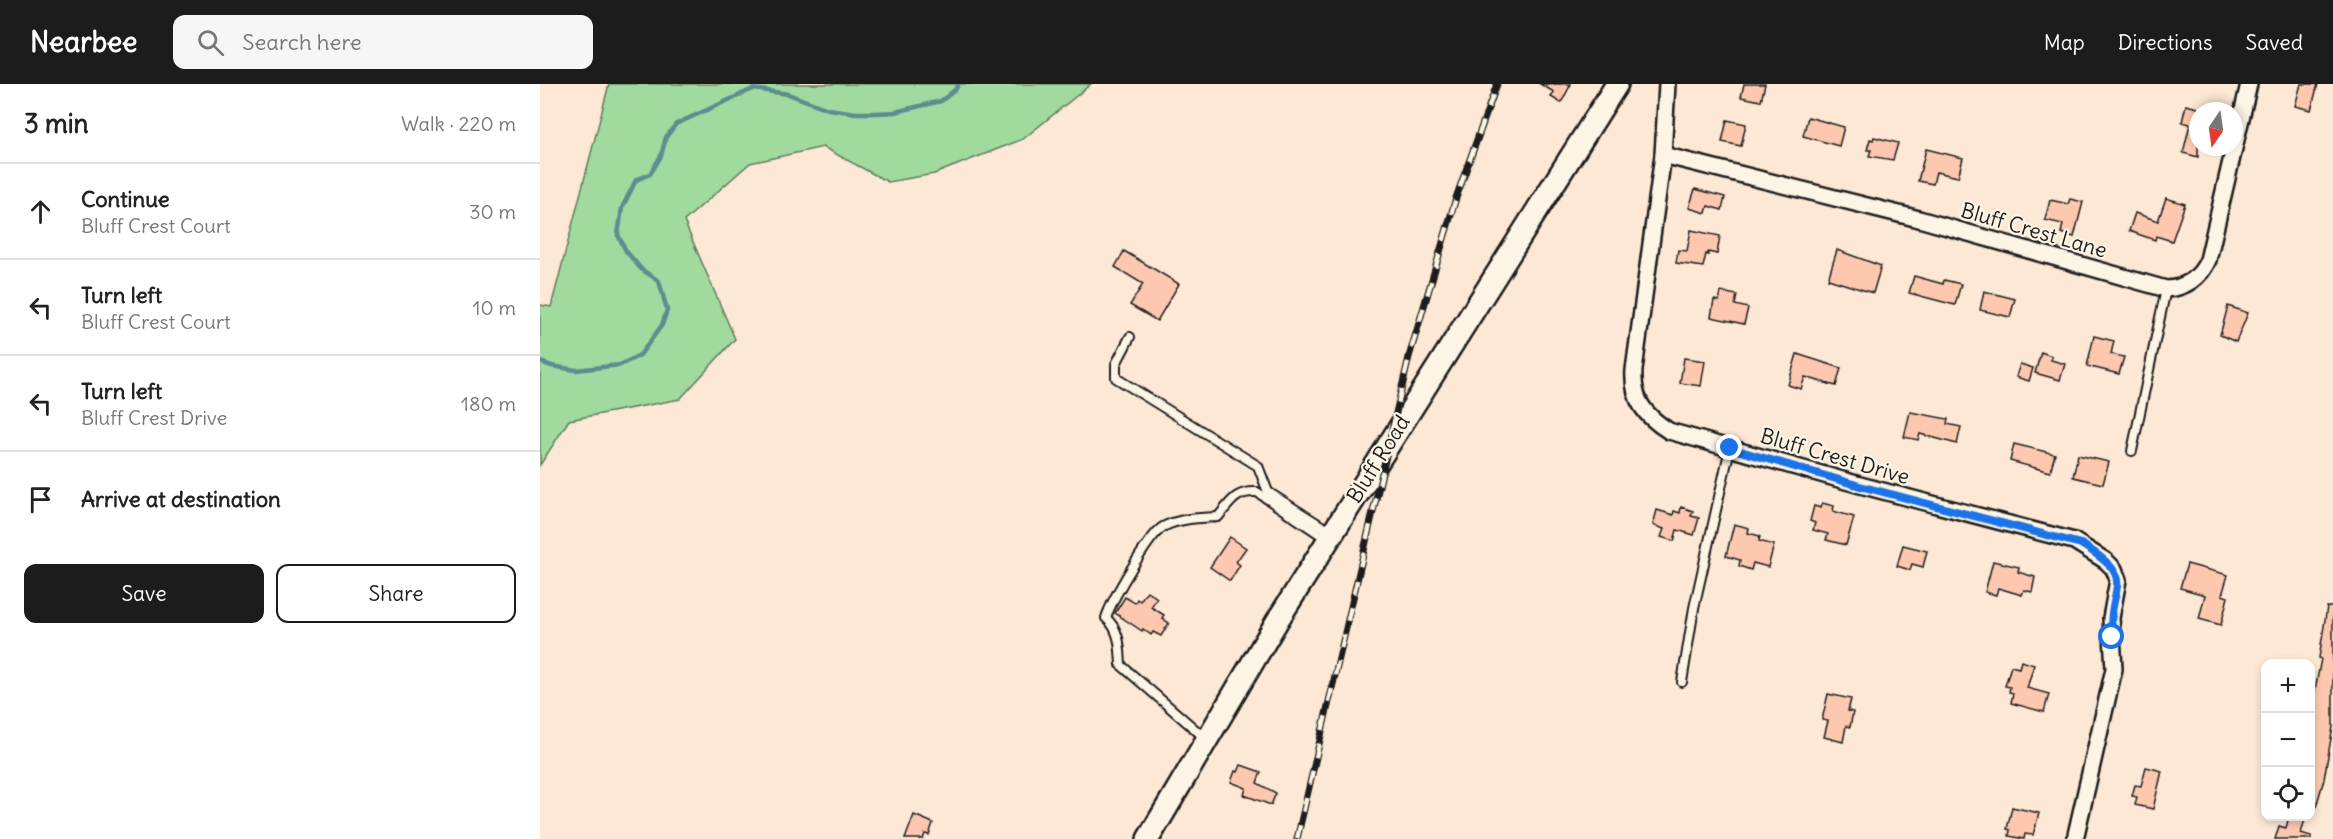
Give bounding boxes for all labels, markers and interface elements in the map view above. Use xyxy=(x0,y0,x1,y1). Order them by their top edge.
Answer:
search box xyxy=(173,15,593,69)
text: Nearbee xyxy=(30,24,137,60)
icon: search xyxy=(194,26,227,59)
text: Search here xyxy=(242,28,362,56)
text: Map xyxy=(2044,29,2085,56)
text: Directions xyxy=(2118,29,2212,56)
text: Saved xyxy=(2245,29,2303,56)
north arrow xyxy=(2189,102,2243,156)
text: 3 min xyxy=(24,107,89,140)
text: Walk · 220 m xyxy=(401,111,516,136)
text: Continue xyxy=(81,185,170,213)
icon: ahead xyxy=(24,195,57,228)
street label: Bluff Crest Lane xyxy=(1958,196,2110,264)
text: 30 m xyxy=(469,199,516,224)
text: Bluff Crest Court xyxy=(81,213,231,238)
text: Turn left xyxy=(81,281,162,309)
icon: left xyxy=(24,291,57,324)
text: 10 m xyxy=(473,295,516,320)
text: Bluff Crest Court xyxy=(81,309,231,334)
text: Turn left xyxy=(81,377,162,405)
icon: left xyxy=(24,387,57,420)
text: 180 m xyxy=(461,391,516,416)
text: Bluff Crest Drive xyxy=(81,405,227,430)
street label: Bluff Road xyxy=(1340,410,1416,508)
street label: Bluff Crest Drive xyxy=(1757,422,1913,490)
route end xyxy=(1716,434,1742,460)
icon: arrive xyxy=(24,483,57,516)
text: Arrive at destination xyxy=(81,485,281,513)
button: Save xyxy=(24,564,264,623)
button: Share xyxy=(276,564,516,623)
route start xyxy=(2098,623,2124,649)
map controls xyxy=(2261,659,2315,821)
button: + xyxy=(2261,659,2315,713)
button: − xyxy=(2261,713,2315,767)
button: locate xyxy=(2261,767,2315,821)

